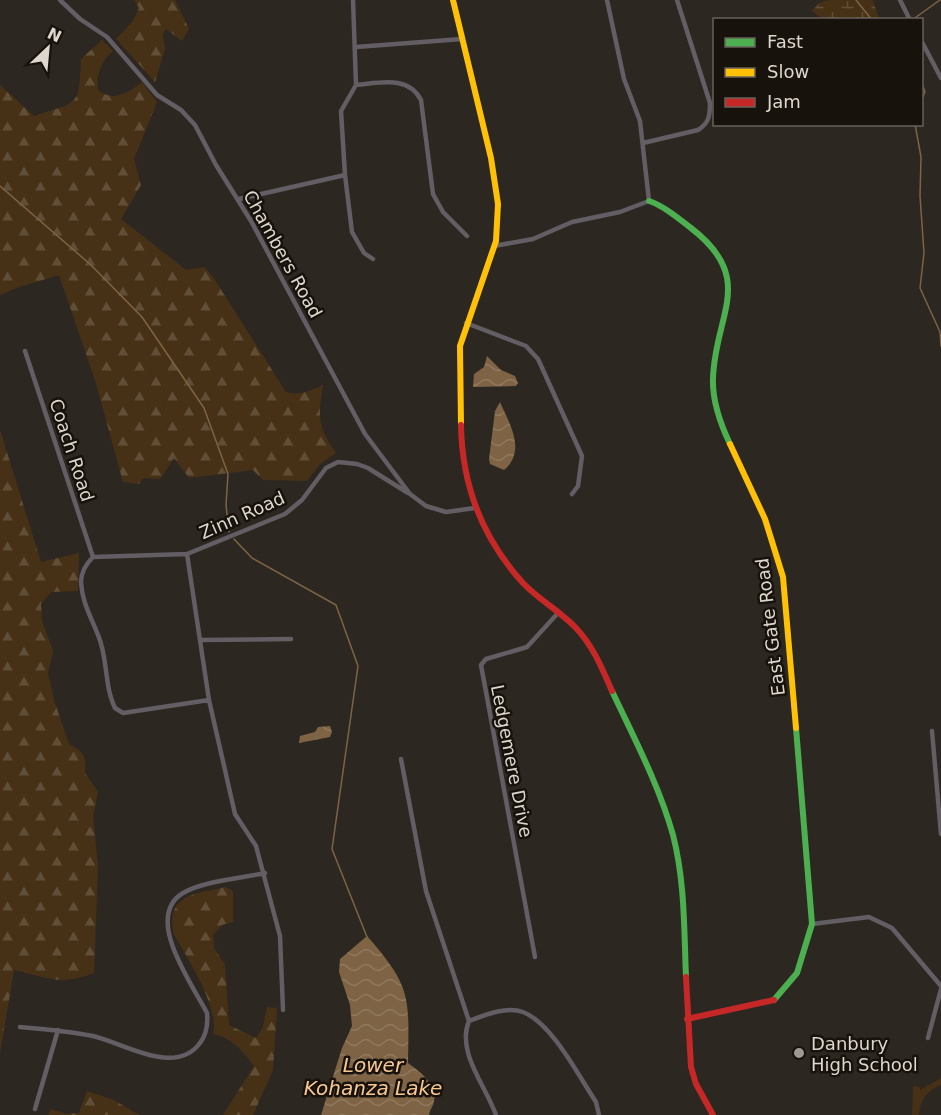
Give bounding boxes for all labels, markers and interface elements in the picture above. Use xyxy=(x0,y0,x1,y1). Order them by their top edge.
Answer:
north arrow xyxy=(18,18,78,78)
legend xyxy=(713,18,923,126)
text: N xyxy=(44,23,65,46)
text: Fast xyxy=(767,31,803,52)
text: Slow xyxy=(767,61,809,82)
text: Jam xyxy=(766,91,801,112)
street label: Chambers Road xyxy=(239,186,327,322)
street label: Coach Road xyxy=(46,396,98,504)
street label: Zinn Road xyxy=(196,487,288,543)
street label: East Gate Road xyxy=(751,557,789,697)
street label: Ledgemere Drive xyxy=(487,683,537,839)
place label: Danbury High School xyxy=(811,1033,918,1075)
marker: Danbury High School xyxy=(792,1046,806,1060)
water label: Lower Kohanza Lake xyxy=(304,1053,442,1100)

